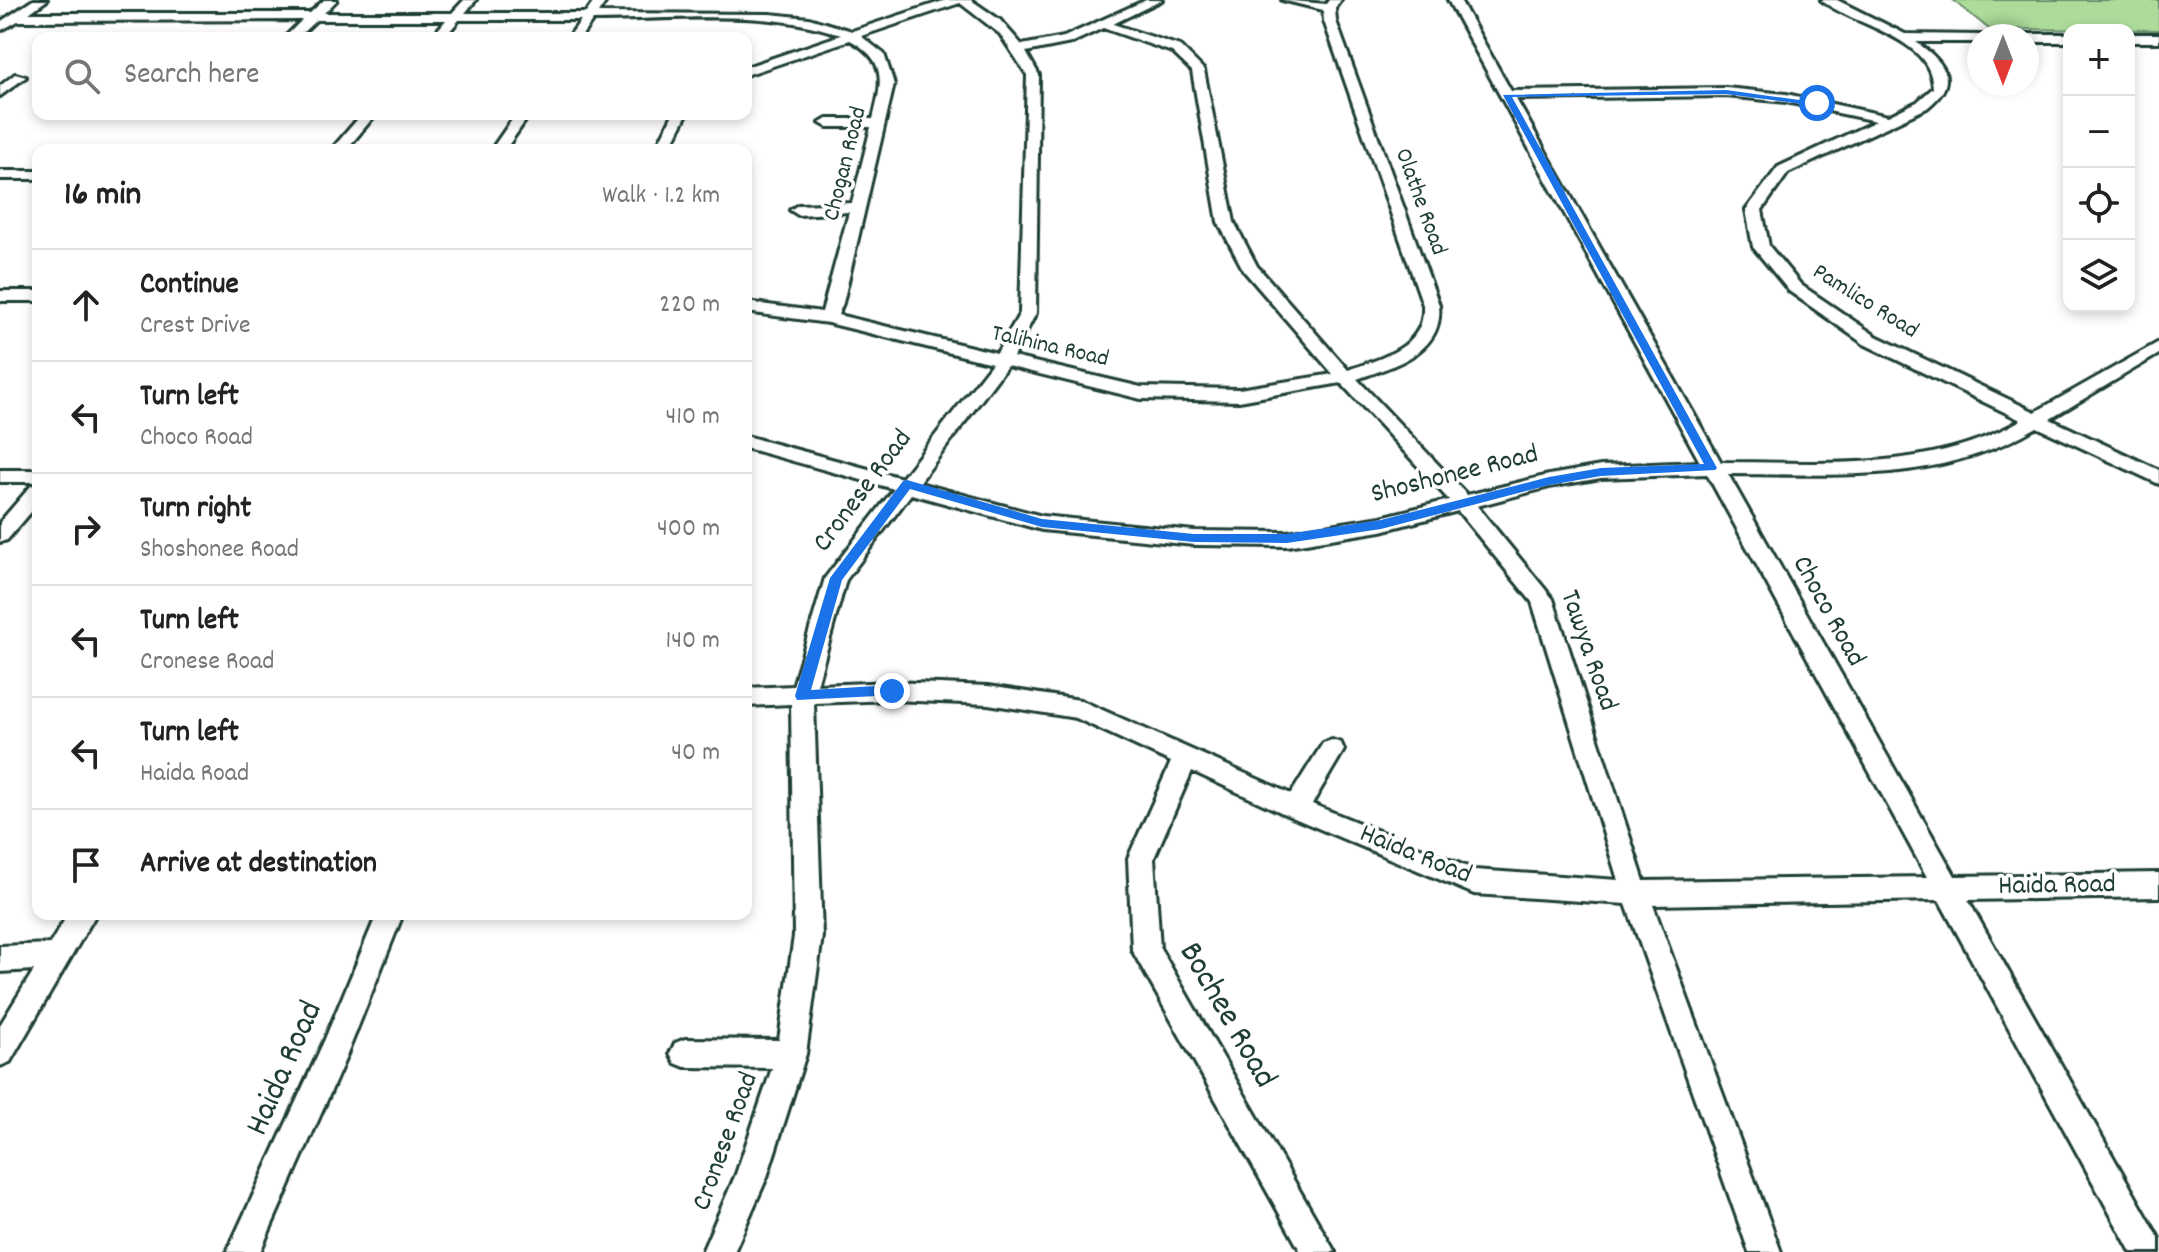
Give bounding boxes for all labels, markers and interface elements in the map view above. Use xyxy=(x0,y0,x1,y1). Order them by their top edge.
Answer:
north arrow xyxy=(1967,24,2039,96)
map controls xyxy=(2063,24,2135,312)
button: + xyxy=(2063,24,2135,96)
search box xyxy=(32,32,752,120)
icon: search xyxy=(60,54,104,98)
text: Search here xyxy=(124,55,260,98)
route start xyxy=(1799,85,1835,121)
button: − xyxy=(2063,96,2135,168)
street label: Chogan Road xyxy=(815,103,877,225)
street label: Olathe Road xyxy=(1385,144,1455,260)
button: locate xyxy=(2063,168,2135,240)
text: 16 min xyxy=(64,172,141,221)
text: Walk · 1.2 km xyxy=(602,178,720,215)
button: layers xyxy=(2063,240,2135,312)
street label: Pamlico Road xyxy=(1805,256,1925,348)
text: Continue xyxy=(140,265,239,308)
icon: ahead xyxy=(64,283,108,327)
text: 220 m xyxy=(659,287,720,324)
text: Crest Drive xyxy=(140,308,251,345)
street label: Talihina Road xyxy=(988,317,1112,377)
text: Turn left xyxy=(140,377,239,420)
icon: left xyxy=(64,395,108,439)
text: 410 m xyxy=(666,399,720,436)
text: Choco Road xyxy=(140,420,253,457)
street label: Cronese Road xyxy=(804,422,924,562)
street label: Shoshonee Road xyxy=(1367,436,1543,516)
text: Turn right xyxy=(140,489,251,532)
icon: right xyxy=(64,507,108,551)
text: 400 m xyxy=(657,511,720,548)
text: Shoshonee Road xyxy=(140,532,299,569)
street label: Choco Road xyxy=(1780,549,1874,675)
street label: Tawya Road xyxy=(1548,585,1626,717)
text: Turn left xyxy=(140,601,239,644)
icon: left xyxy=(64,619,108,663)
text: 140 m xyxy=(666,623,720,660)
text: Cronese Road xyxy=(140,644,274,681)
route end xyxy=(874,673,910,709)
text: Turn left xyxy=(140,713,239,756)
icon: left xyxy=(64,731,108,775)
text: 40 m xyxy=(671,735,720,772)
text: Haida Road xyxy=(140,756,249,793)
street label: Haida Road xyxy=(1353,815,1477,897)
icon: arrive xyxy=(64,843,108,887)
text: Arrive at destination xyxy=(140,844,377,887)
street label: Haida Road xyxy=(1998,866,2116,908)
street label: Bochee Road xyxy=(1164,934,1288,1098)
street label: Haida Road xyxy=(235,994,337,1144)
street label: Cronese Road xyxy=(683,1067,771,1217)

